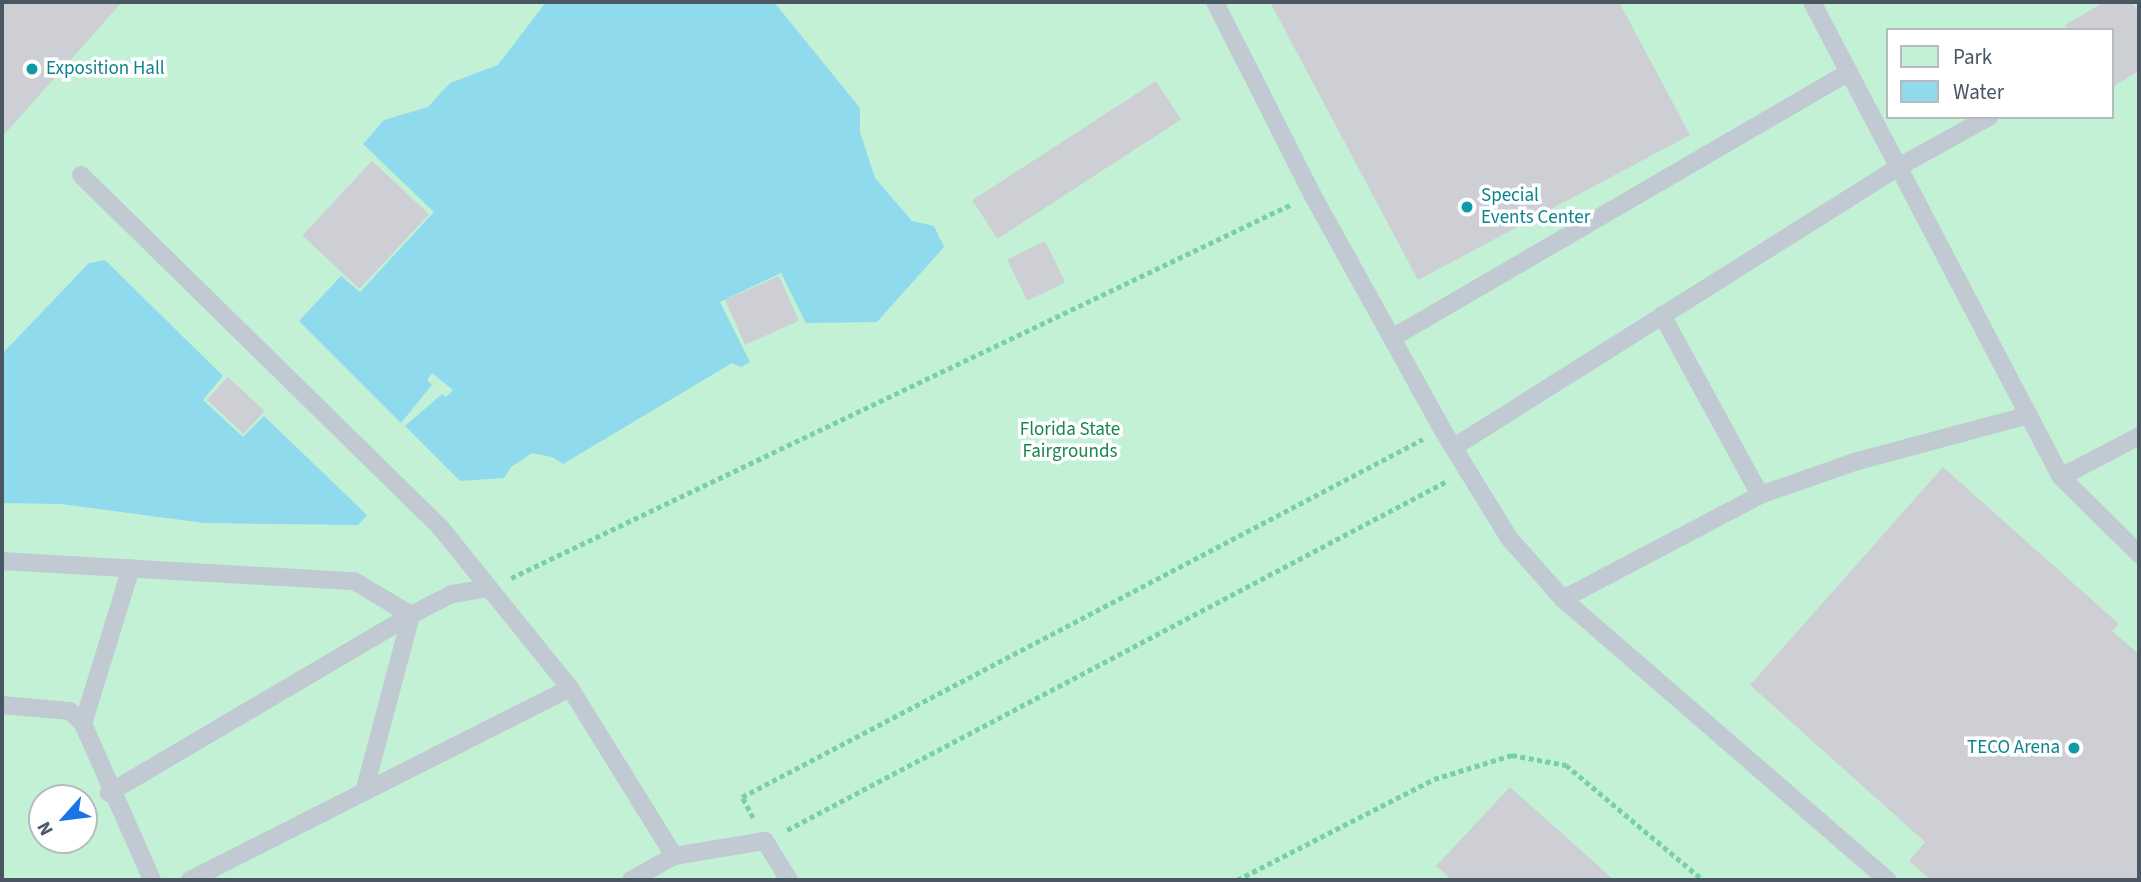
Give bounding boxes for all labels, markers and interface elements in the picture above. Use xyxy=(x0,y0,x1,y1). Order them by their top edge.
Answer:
legend xyxy=(1885,28,2113,119)
text: Park xyxy=(1953,42,1992,72)
place label: Exposition Hall xyxy=(46,58,165,80)
marker: Exposition Hall xyxy=(24,61,40,77)
text: Water xyxy=(1953,77,2004,107)
place label: Special Events Center xyxy=(1481,185,1590,229)
marker: Special Events Center xyxy=(1459,199,1475,215)
park label: Florida State Fairgrounds xyxy=(1020,419,1120,463)
place label: TECO Arena xyxy=(1967,737,2060,759)
marker: TECO Arena xyxy=(2066,740,2082,756)
north arrow xyxy=(28,784,98,854)
text: N xyxy=(31,816,61,840)

